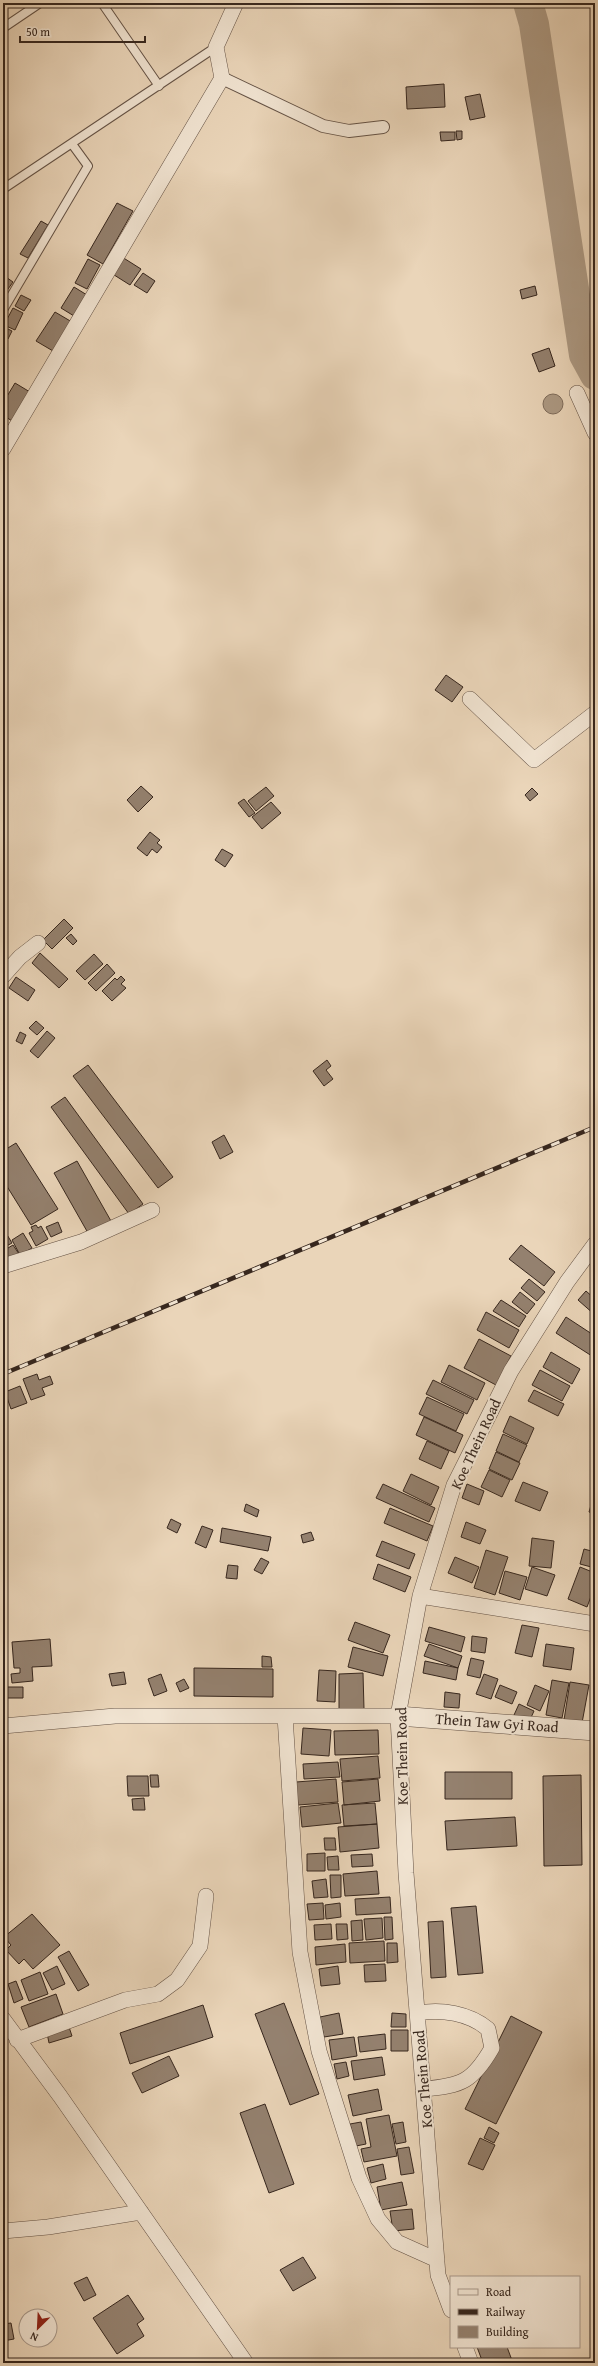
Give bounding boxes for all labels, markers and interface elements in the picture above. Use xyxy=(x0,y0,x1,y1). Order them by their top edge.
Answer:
scale bar xyxy=(20,18,145,44)
text: 50 m xyxy=(26,23,50,40)
street label: Koe Thein Road xyxy=(445,1395,506,1493)
street label: Koe Thein Road xyxy=(390,1707,413,1805)
street label: Thein Taw Gyi Road xyxy=(435,1708,559,1737)
street label: Koe Thein Road xyxy=(408,2029,437,2129)
legend xyxy=(450,2276,580,2348)
text: Road xyxy=(486,2283,512,2300)
text: Railway xyxy=(486,2303,525,2320)
north arrow xyxy=(18,2308,58,2348)
text: Building xyxy=(486,2323,529,2340)
text: N xyxy=(27,2328,41,2346)

